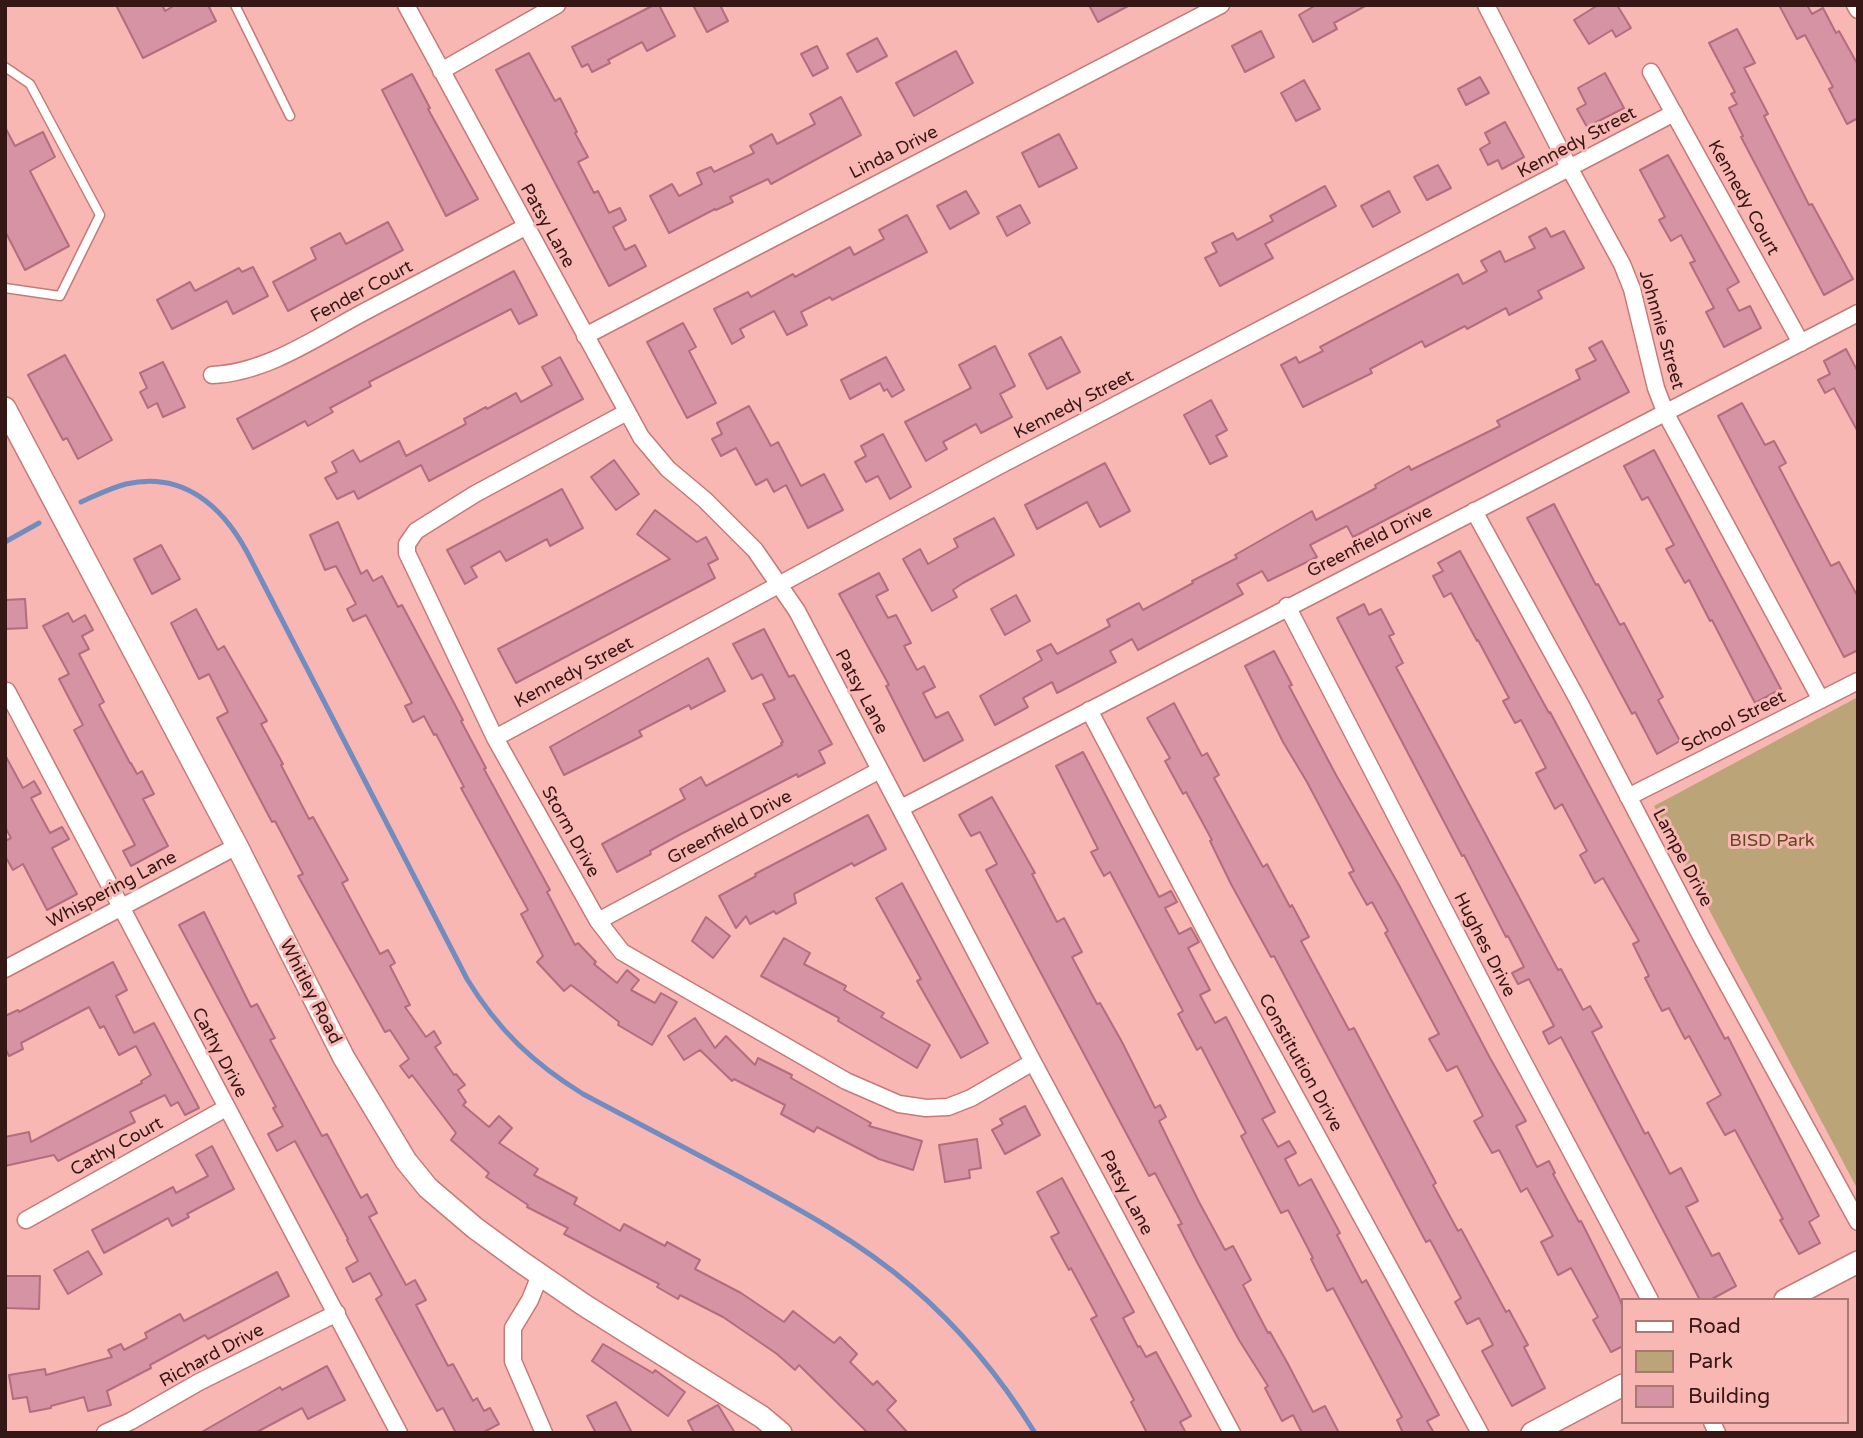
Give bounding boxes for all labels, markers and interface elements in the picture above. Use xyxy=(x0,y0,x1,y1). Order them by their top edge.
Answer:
street label: Kennedy Street xyxy=(1514,103,1640,183)
street label: Linda Drive xyxy=(846,122,942,184)
street label: Kennedy Court xyxy=(1703,137,1783,259)
street label: Patsy Lane xyxy=(515,180,579,272)
street label: Fender Court xyxy=(307,256,417,328)
street label: Johnnie Street xyxy=(1634,268,1688,392)
street label: Kennedy Street xyxy=(1011,366,1137,444)
street label: Greenfield Drive xyxy=(1304,501,1436,583)
street label: Kennedy Street xyxy=(511,633,637,713)
street label: Patsy Lane xyxy=(830,646,892,738)
street label: School Street xyxy=(1678,686,1790,758)
street label: Storm Drive xyxy=(536,783,604,881)
street label: Greenfield Drive xyxy=(664,786,796,870)
street label: Lampe Drive xyxy=(1647,805,1717,911)
park label: BISD Park xyxy=(1729,830,1815,852)
street label: Whispering Lane xyxy=(43,847,181,933)
street label: Hughes Drive xyxy=(1448,889,1520,1001)
street label: Whitley Road xyxy=(274,936,346,1048)
street label: Constitution Drive xyxy=(1253,990,1347,1136)
street label: Cathy Drive xyxy=(186,1004,252,1102)
street label: Cathy Court xyxy=(67,1113,167,1181)
street label: Patsy Lane xyxy=(1095,1147,1157,1239)
legend xyxy=(1622,1298,1849,1424)
text: Road xyxy=(1688,1314,1741,1339)
street label: Richard Drive xyxy=(156,1319,268,1393)
text: Park xyxy=(1688,1349,1733,1374)
text: Building xyxy=(1688,1384,1770,1409)

